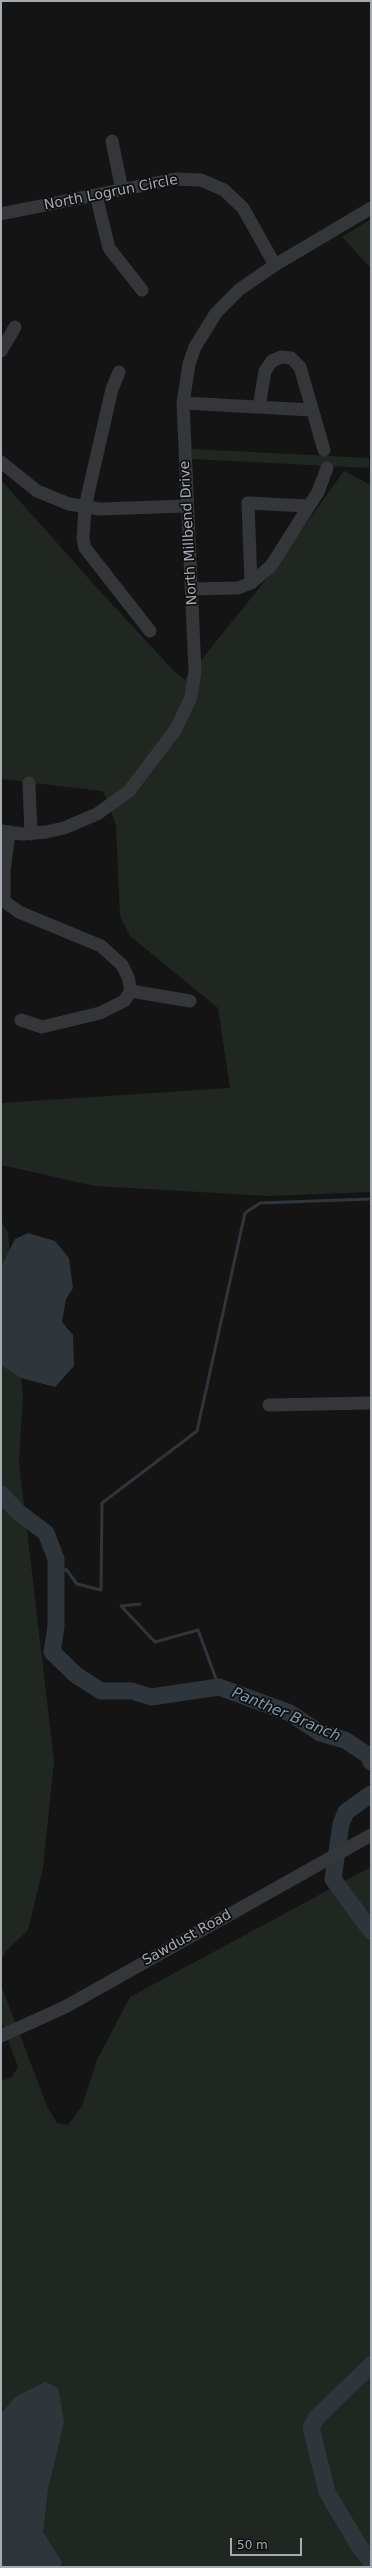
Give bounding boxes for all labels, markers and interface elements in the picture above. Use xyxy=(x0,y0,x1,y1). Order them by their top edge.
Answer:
street label: North Logrun Circle xyxy=(43,172,179,214)
street label: North Millbend Drive xyxy=(177,460,201,606)
water label: Panther Branch xyxy=(229,1684,343,1746)
street label: Sawdust Road xyxy=(140,1907,234,1969)
scale bar xyxy=(232,2530,304,2556)
text: 50 m xyxy=(237,2538,268,2552)

